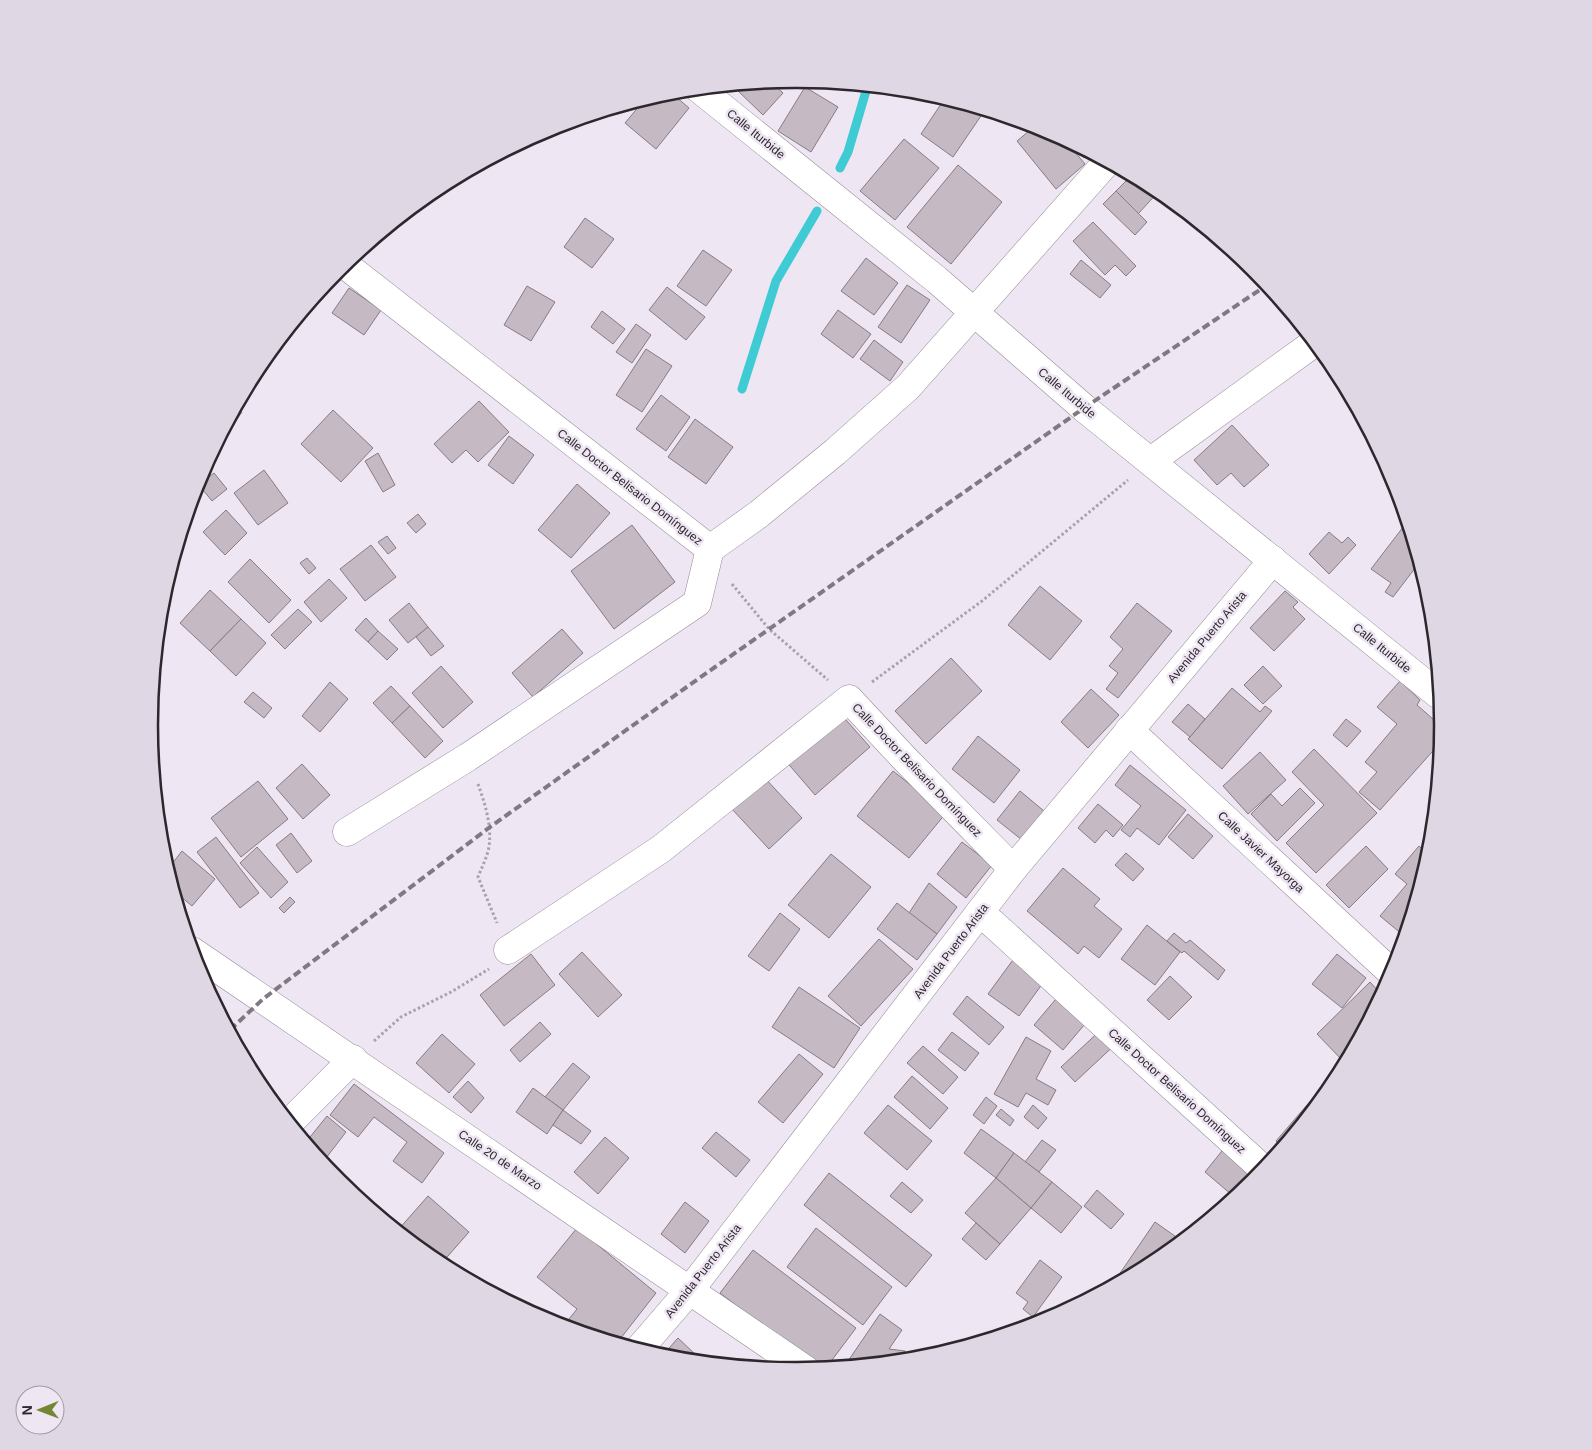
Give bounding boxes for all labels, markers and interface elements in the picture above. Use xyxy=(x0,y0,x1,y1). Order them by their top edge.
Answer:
street label: Calle Iturbide xyxy=(724,106,788,162)
street label: Calle Iturbide xyxy=(1035,365,1099,421)
street label: Calle Doctor Belisario Domínguez xyxy=(555,426,705,548)
street label: Avenida Puerto Arista xyxy=(1165,588,1250,686)
street label: Calle Iturbide xyxy=(1350,620,1414,676)
street label: Calle Doctor Belisario Domínguez xyxy=(849,700,985,840)
street label: Calle Javier Mayorga xyxy=(1215,808,1307,896)
street label: Avenida Puerto Arista xyxy=(911,901,991,1001)
street label: Calle Doctor Belisario Domínguez xyxy=(1105,1026,1249,1156)
street label: Calle 20 de Marzo xyxy=(456,1127,545,1193)
street label: Avenida Puerto Arista xyxy=(662,1221,744,1321)
north arrow xyxy=(15,1385,65,1435)
text: N xyxy=(19,1405,35,1415)

